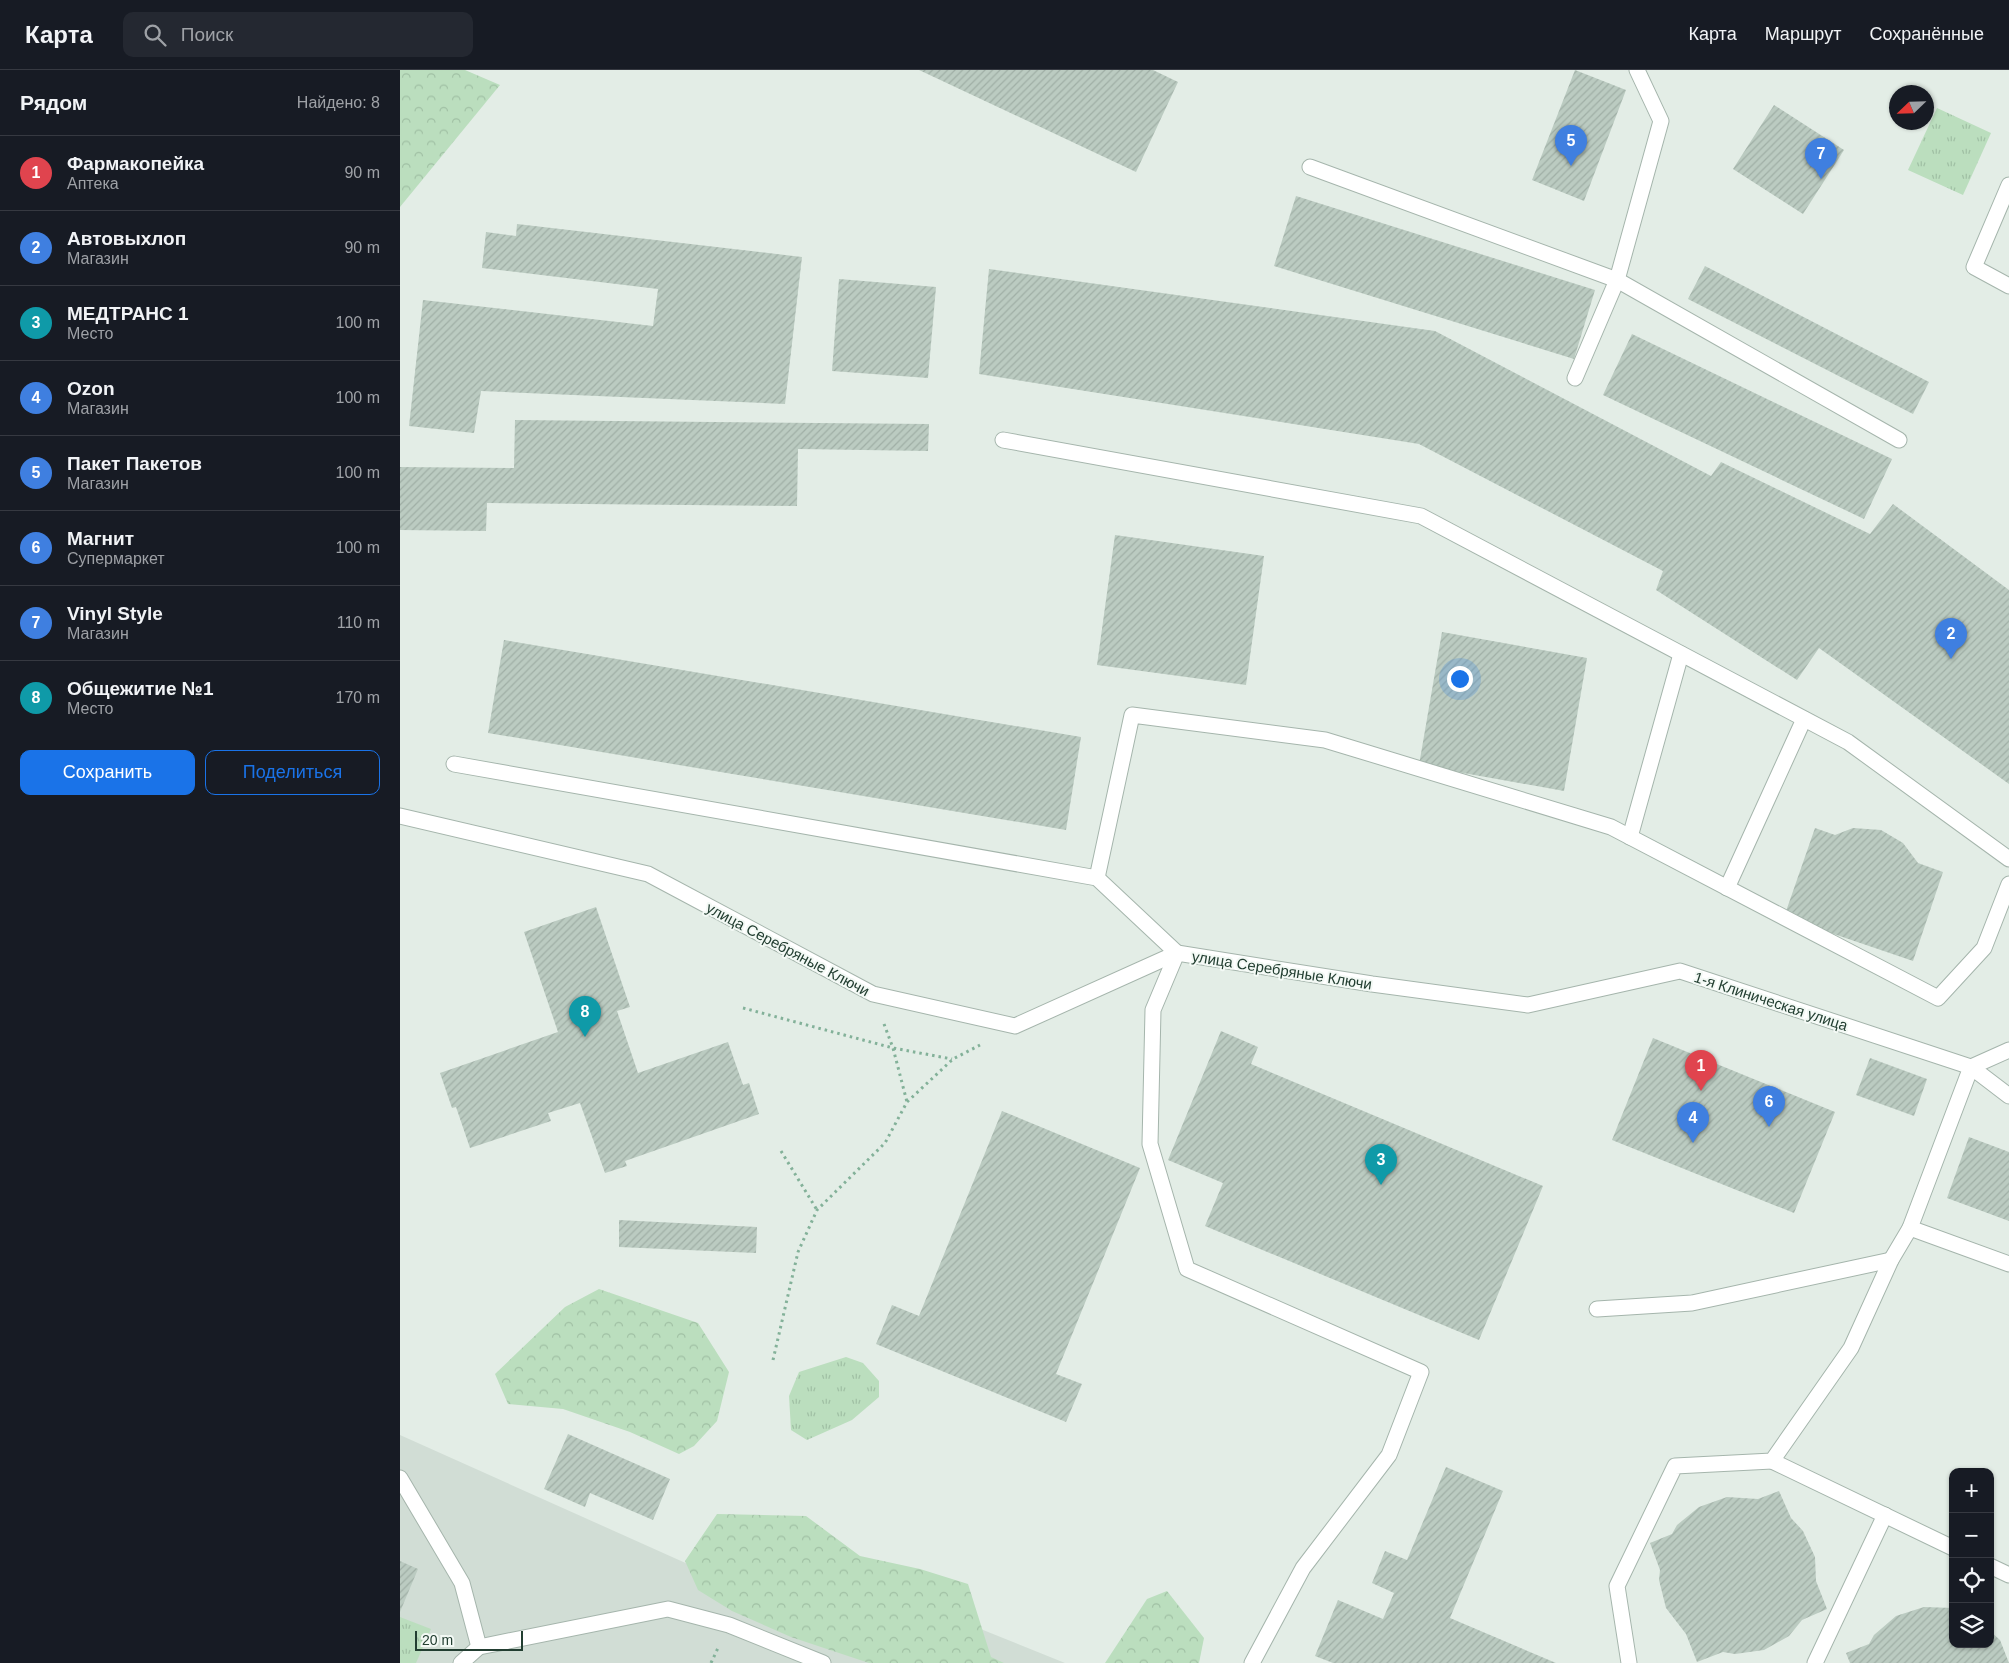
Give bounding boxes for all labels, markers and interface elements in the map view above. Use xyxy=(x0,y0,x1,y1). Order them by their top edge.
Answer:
search box xyxy=(123,12,473,57)
text: Карта xyxy=(25,21,93,48)
icon: search xyxy=(141,21,169,49)
text: Поиск xyxy=(181,24,233,45)
text: Карта xyxy=(1689,24,1737,44)
text: Маршрут xyxy=(1765,24,1841,44)
text: Сохранённые xyxy=(1869,24,1984,44)
north arrow xyxy=(1889,85,1934,130)
text: Рядом xyxy=(20,91,87,114)
text: Найдено: 8 xyxy=(297,94,380,111)
pin: 5 xyxy=(1555,125,1587,166)
pin: 7 xyxy=(1805,138,1837,179)
text: Фармакопейка xyxy=(67,153,204,174)
text: 1 xyxy=(32,164,40,181)
text: 90 m xyxy=(344,164,380,181)
text: Аптека xyxy=(67,175,119,192)
text: Автовыхлоп xyxy=(67,228,186,249)
text: 2 xyxy=(32,239,40,256)
text: 90 m xyxy=(344,239,380,256)
text: Магазин xyxy=(67,250,129,267)
text: МЕДТРАНС 1 xyxy=(67,303,189,324)
text: 3 xyxy=(32,314,40,331)
text: 100 m xyxy=(336,314,380,331)
text: Место xyxy=(67,325,113,342)
text: Ozon xyxy=(67,378,115,399)
text: 4 xyxy=(32,389,40,406)
text: 100 m xyxy=(336,389,380,406)
text: Магазин xyxy=(67,400,129,417)
text: Пакет Пакетов xyxy=(67,453,202,474)
text: 5 xyxy=(32,464,40,481)
text: 100 m xyxy=(336,464,380,481)
text: Магазин xyxy=(67,475,129,492)
text: Магнит xyxy=(67,528,134,549)
text: 6 xyxy=(32,539,40,556)
text: 100 m xyxy=(336,539,380,556)
text: Супермаркет xyxy=(67,550,165,567)
text: Vinyl Style xyxy=(67,603,163,624)
text: 7 xyxy=(32,614,40,631)
text: 110 m xyxy=(337,614,380,631)
pin: 2 xyxy=(1935,618,1967,659)
text: Магазин xyxy=(67,625,129,642)
your location xyxy=(1447,666,1473,692)
text: Общежитие №1 xyxy=(67,678,214,699)
text: 8 xyxy=(32,689,40,706)
text: 170 m xyxy=(336,689,380,706)
text: Место xyxy=(67,700,113,717)
button: Сохранить xyxy=(20,750,195,795)
button: Поделиться xyxy=(205,750,380,795)
street label: улица Серебряные Ключи xyxy=(704,899,872,999)
street label: улица Серебряные Ключи xyxy=(1191,947,1373,993)
street label: 1-я Клиническая улица xyxy=(1692,968,1851,1034)
pin: 8 xyxy=(569,996,601,1037)
pin: 1 xyxy=(1685,1050,1717,1091)
pin: 6 xyxy=(1753,1086,1785,1127)
pin: 4 xyxy=(1677,1102,1709,1143)
pin: 3 xyxy=(1365,1144,1397,1185)
map controls xyxy=(1949,1468,1994,1648)
button: + xyxy=(1949,1468,1994,1513)
button: − xyxy=(1949,1513,1994,1558)
button: locate xyxy=(1949,1558,1994,1603)
button: layers xyxy=(1949,1603,1994,1648)
scale bar xyxy=(415,1628,522,1651)
text: 20 m xyxy=(422,1632,453,1648)

